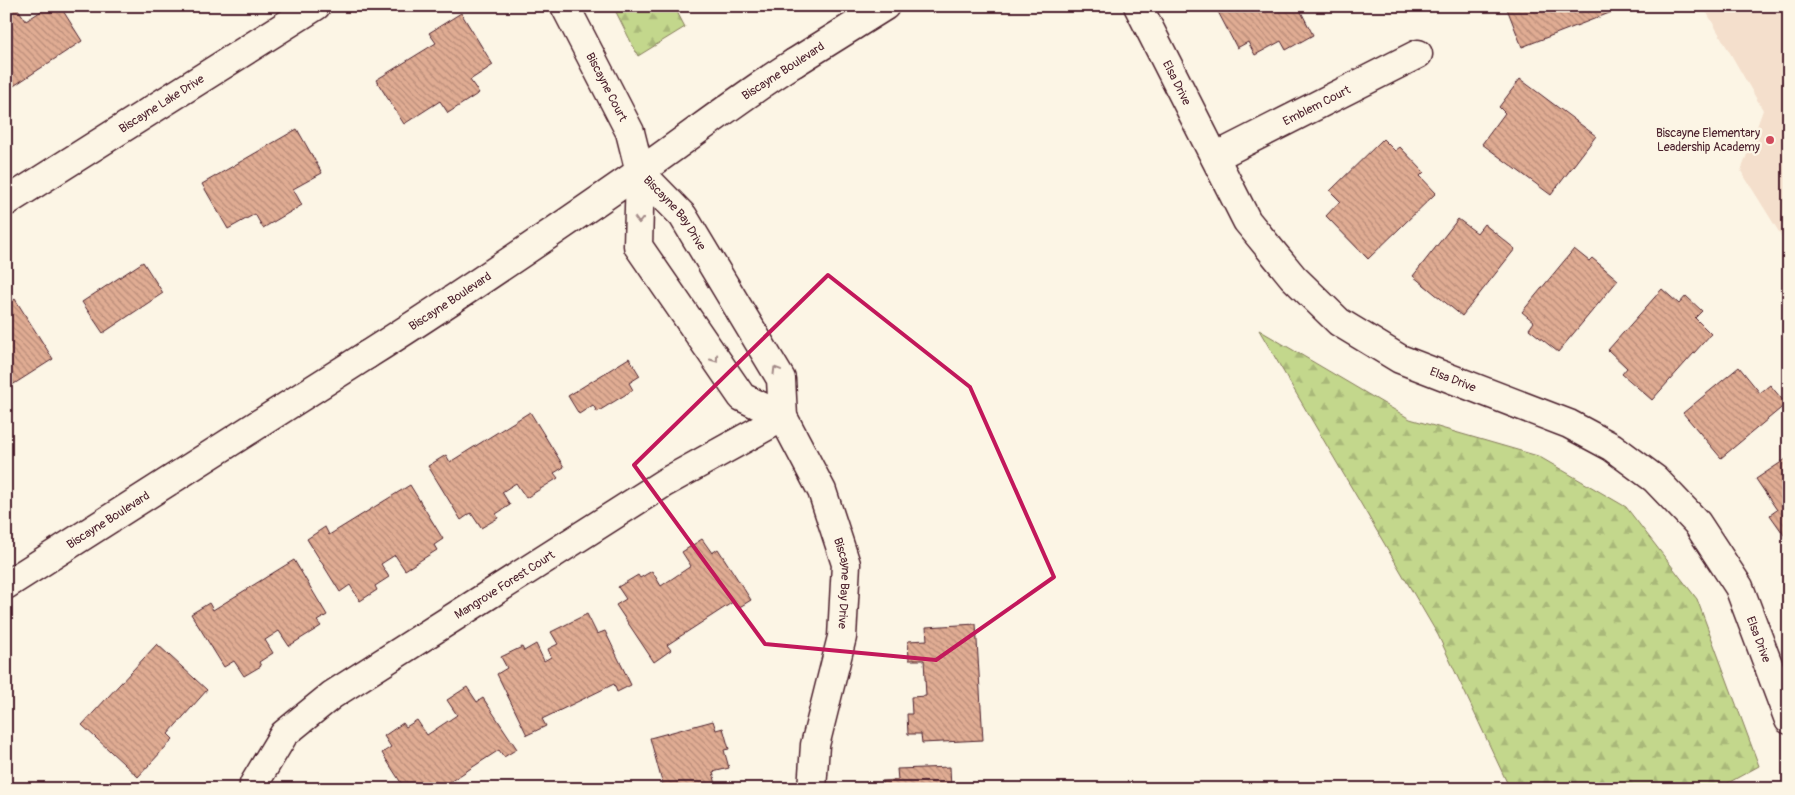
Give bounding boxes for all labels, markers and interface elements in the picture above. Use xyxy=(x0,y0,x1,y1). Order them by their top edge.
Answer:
street label: Biscayne Boulevard xyxy=(739,39,827,104)
street label: Biscayne Court xyxy=(582,50,630,124)
street label: Elsa Drive xyxy=(1159,58,1194,108)
street label: Biscayne Lake Drive xyxy=(116,72,207,137)
street label: Emblem Court xyxy=(1281,82,1353,129)
place label: Biscayne Elementary Leadership Academy xyxy=(1656,126,1760,155)
marker: Biscayne Elementary Leadership Academy xyxy=(1764,134,1776,146)
street label: Biscayne Bay Drive xyxy=(640,173,709,253)
one-way arrow xyxy=(634,217,644,225)
street label: Biscayne Boulevard xyxy=(406,269,494,334)
one-way arrow xyxy=(709,353,718,363)
street label: Elsa Drive xyxy=(1428,364,1478,396)
one-way arrow xyxy=(772,367,782,376)
street label: Biscayne Boulevard xyxy=(64,488,153,552)
street label: Biscayne Bay Drive xyxy=(830,536,853,629)
street label: Mangrove Forest Court xyxy=(452,548,558,623)
street label: Elsa Drive xyxy=(1743,614,1774,665)

